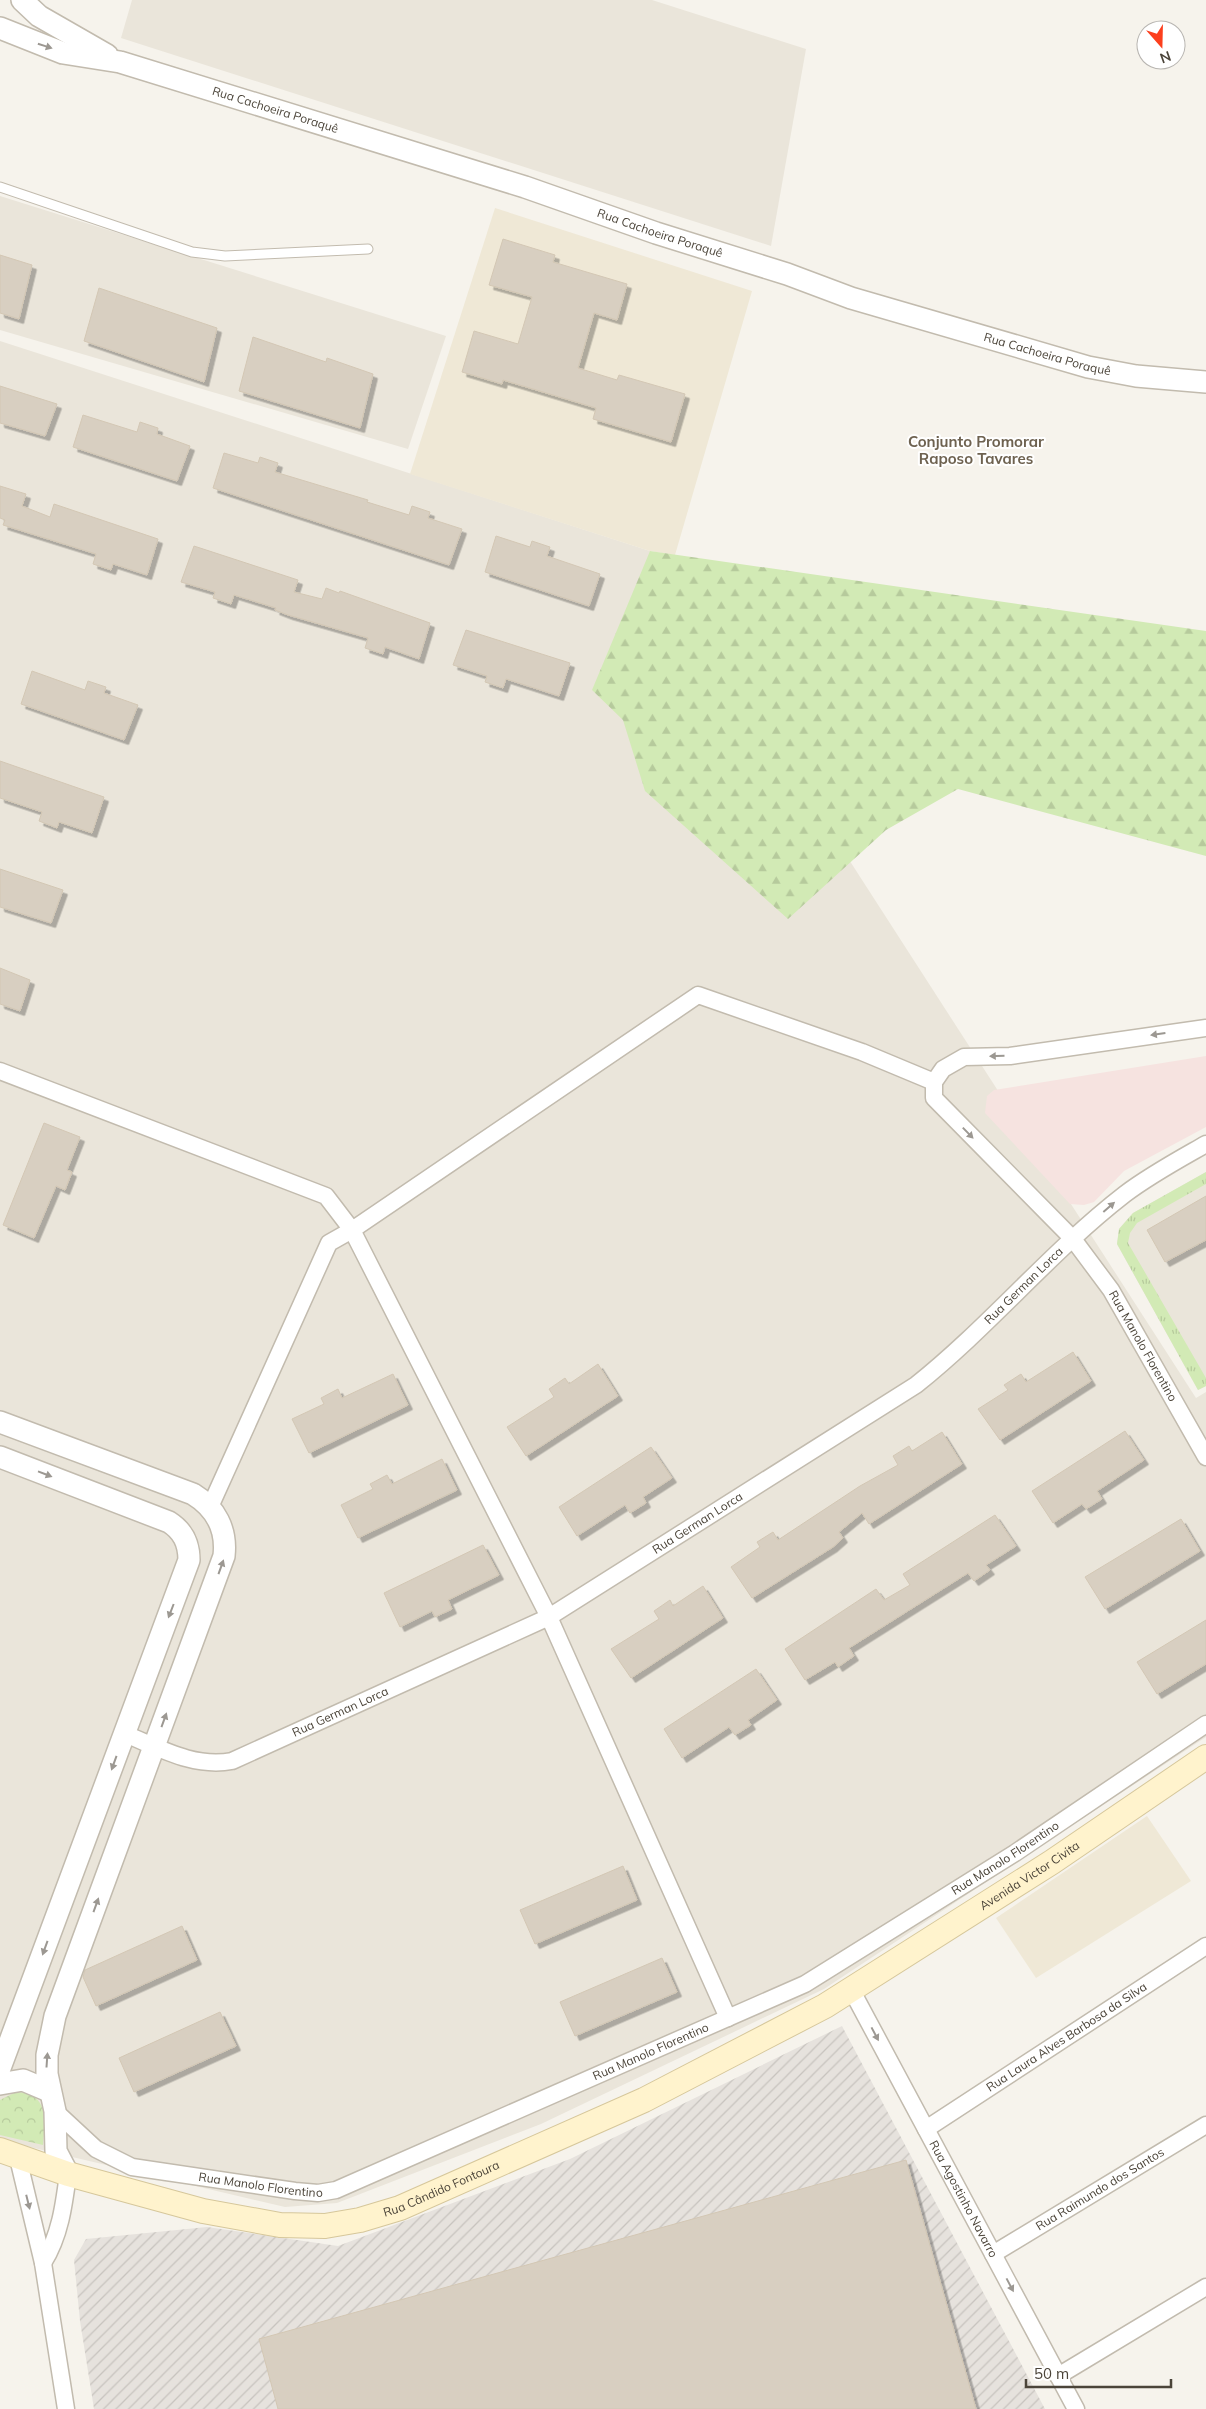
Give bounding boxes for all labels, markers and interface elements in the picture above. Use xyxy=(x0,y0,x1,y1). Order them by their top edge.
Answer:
north arrow xyxy=(1136,20,1186,70)
one-way arrow xyxy=(38,43,53,51)
text: N xyxy=(1157,47,1173,67)
street label: Rua Cachoeira Poraquê xyxy=(211,83,340,136)
street label: Rua Cachoeira Poraquê xyxy=(595,205,725,260)
street label: Rua Cachoeira Poraquê xyxy=(982,329,1112,378)
district label: Conjunto Promorar Raposo Tavares xyxy=(908,432,1044,468)
one-way arrow xyxy=(1149,1031,1165,1039)
one-way arrow xyxy=(989,1052,1005,1060)
one-way arrow xyxy=(962,1127,974,1139)
one-way arrow xyxy=(1103,1201,1115,1213)
street label: Rua German Lorca xyxy=(981,1244,1066,1327)
street label: Rua Manolo Florentino xyxy=(1106,1288,1181,1404)
one-way arrow xyxy=(38,1471,53,1479)
street label: Rua German Lorca xyxy=(649,1489,745,1557)
one-way arrow xyxy=(217,1560,225,1575)
one-way arrow xyxy=(167,1604,175,1619)
street label: Rua German Lorca xyxy=(290,1683,390,1740)
one-way arrow xyxy=(160,1712,168,1727)
one-way arrow xyxy=(110,1756,117,1771)
street label: Rua Manolo Florentino xyxy=(948,1817,1062,1898)
street label: Avenida Victor Civita xyxy=(976,1837,1082,1913)
one-way arrow xyxy=(92,1897,100,1912)
one-way arrow xyxy=(40,1941,48,1956)
street label: Rua Laura Alves Barbosa da Silva xyxy=(983,1979,1149,2095)
street label: Rua Manolo Florentino xyxy=(590,2019,711,2083)
one-way arrow xyxy=(871,2026,879,2041)
one-way arrow xyxy=(44,2051,52,2067)
street label: Rua Agostinho Navarro xyxy=(926,2138,1001,2260)
street label: Rua Raimundo dos Santos xyxy=(1033,2144,1167,2233)
street label: Rua Cândido Fontoura xyxy=(381,2157,502,2220)
street label: Rua Manolo Florentino xyxy=(198,2169,324,2200)
one-way arrow xyxy=(24,2194,32,2209)
one-way arrow xyxy=(1006,2278,1014,2292)
scale bar xyxy=(1026,2356,1171,2388)
text: 50 m xyxy=(1034,2364,1069,2383)

